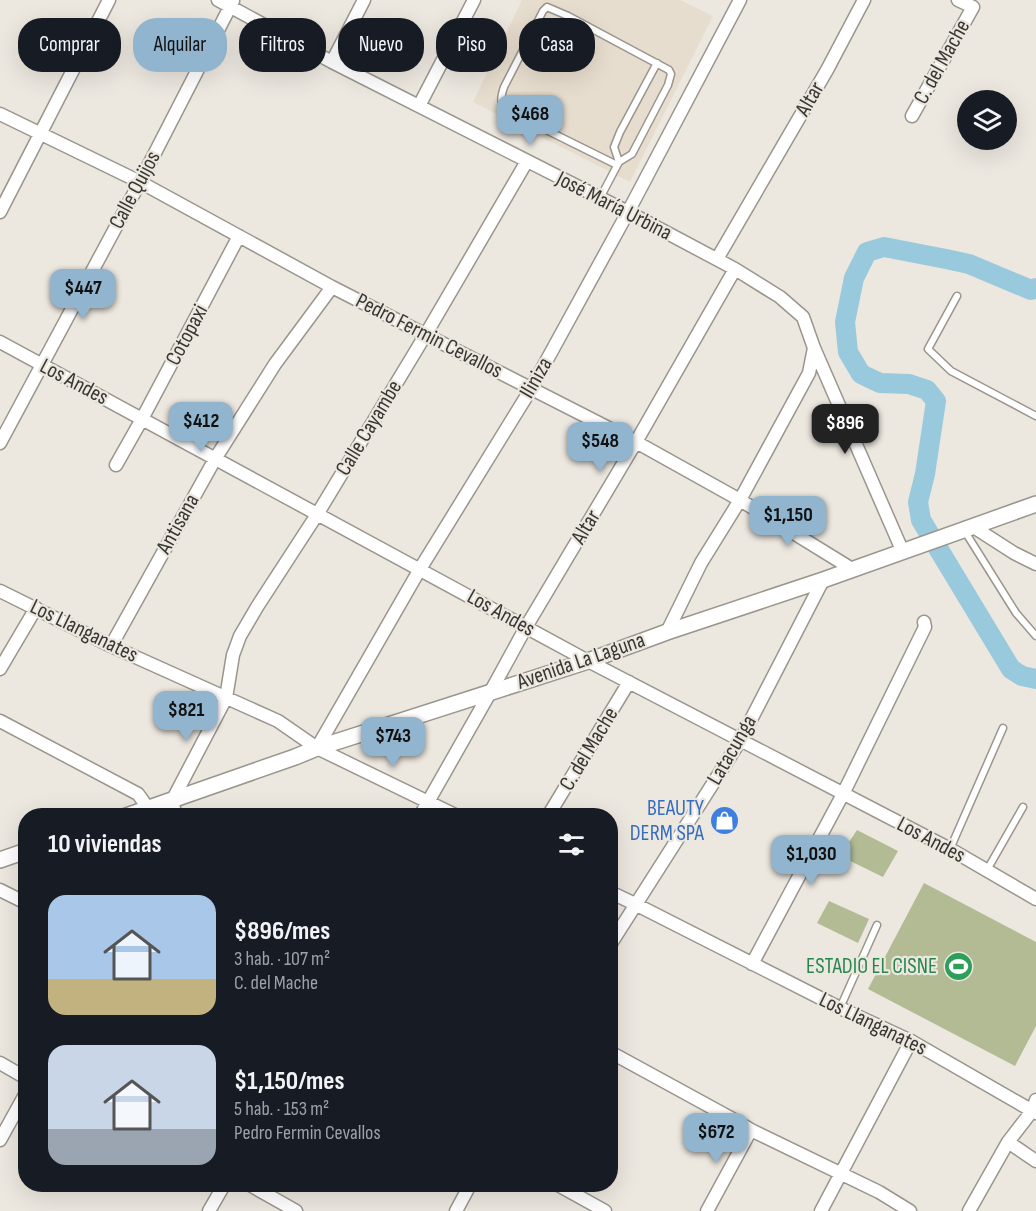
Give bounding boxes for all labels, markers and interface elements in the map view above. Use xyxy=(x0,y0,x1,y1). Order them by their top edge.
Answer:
street label: C. del Mache xyxy=(908,15,976,109)
chip: Comprar xyxy=(18,18,121,72)
chip: Alquilar xyxy=(133,18,227,72)
chip: Filtros xyxy=(239,18,326,72)
chip: Nuevo xyxy=(338,18,424,72)
chip: Piso xyxy=(436,18,507,72)
chip: Casa xyxy=(519,18,595,72)
street label: Altar xyxy=(789,77,830,122)
map controls xyxy=(957,90,1017,150)
button: layers xyxy=(957,90,1017,150)
pin: $468 xyxy=(494,95,566,146)
text: $468 xyxy=(511,102,549,126)
street label: Calle Quijos xyxy=(103,146,167,234)
street label: José María Urbina xyxy=(551,165,676,247)
pin: $447 xyxy=(47,269,119,320)
text: $447 xyxy=(64,276,102,300)
street label: Pedro Fermin Cevallos xyxy=(351,287,507,385)
street label: Cotopaxi xyxy=(160,300,214,370)
street label: Los Andes xyxy=(35,353,113,411)
street label: Iliniza xyxy=(514,353,558,403)
street label: Calle Cayambe xyxy=(330,375,408,481)
pin: $412 xyxy=(165,402,237,453)
pin: $896 xyxy=(809,404,881,455)
text: $412 xyxy=(183,409,219,433)
text: $896 xyxy=(826,411,864,435)
pin: $548 xyxy=(564,422,636,473)
text: $548 xyxy=(581,429,619,453)
street label: Antisana xyxy=(150,489,205,560)
pin: $1,150 xyxy=(739,496,837,547)
text: $1,150 xyxy=(763,503,813,527)
street label: Altar xyxy=(565,505,607,550)
street label: Los Andes xyxy=(462,583,540,643)
street label: Los Llanganates xyxy=(26,593,142,669)
street label: Avenida La Laguna xyxy=(513,626,649,696)
pin: $821 xyxy=(150,691,222,742)
text: $821 xyxy=(168,698,204,722)
street label: C. del Mache xyxy=(554,702,624,796)
street label: Latacunga xyxy=(701,710,763,790)
pin: $743 xyxy=(357,717,429,768)
text: $743 xyxy=(375,724,411,748)
place label: BEAUTY DERM SPA xyxy=(630,795,705,847)
shop icon: BEAUTY DERM SPA xyxy=(709,805,741,837)
street label: Los Andes xyxy=(892,811,970,869)
icon: filters xyxy=(555,828,588,861)
text: 10 viviendas xyxy=(48,829,162,860)
pin: $1,030 xyxy=(762,835,860,886)
text: $1,030 xyxy=(786,842,836,866)
text: $896/mes xyxy=(234,916,330,947)
icon: home xyxy=(96,919,168,991)
text: 3 hab. · 107 m² xyxy=(234,947,330,971)
sports icon: ESTADIO EL CISNE xyxy=(942,950,974,982)
place label: ESTADIO EL CISNE xyxy=(806,953,937,980)
text: C. del Mache xyxy=(234,971,318,995)
street label: Los Llanganates xyxy=(815,986,931,1062)
text: $1,150/mes xyxy=(234,1066,344,1097)
icon: home xyxy=(96,1069,168,1141)
text: 5 hab. · 153 m² xyxy=(234,1097,329,1121)
pin: $672 xyxy=(680,1113,752,1164)
text: $672 xyxy=(697,1120,735,1144)
text: Pedro Fermin Cevallos xyxy=(234,1121,381,1145)

